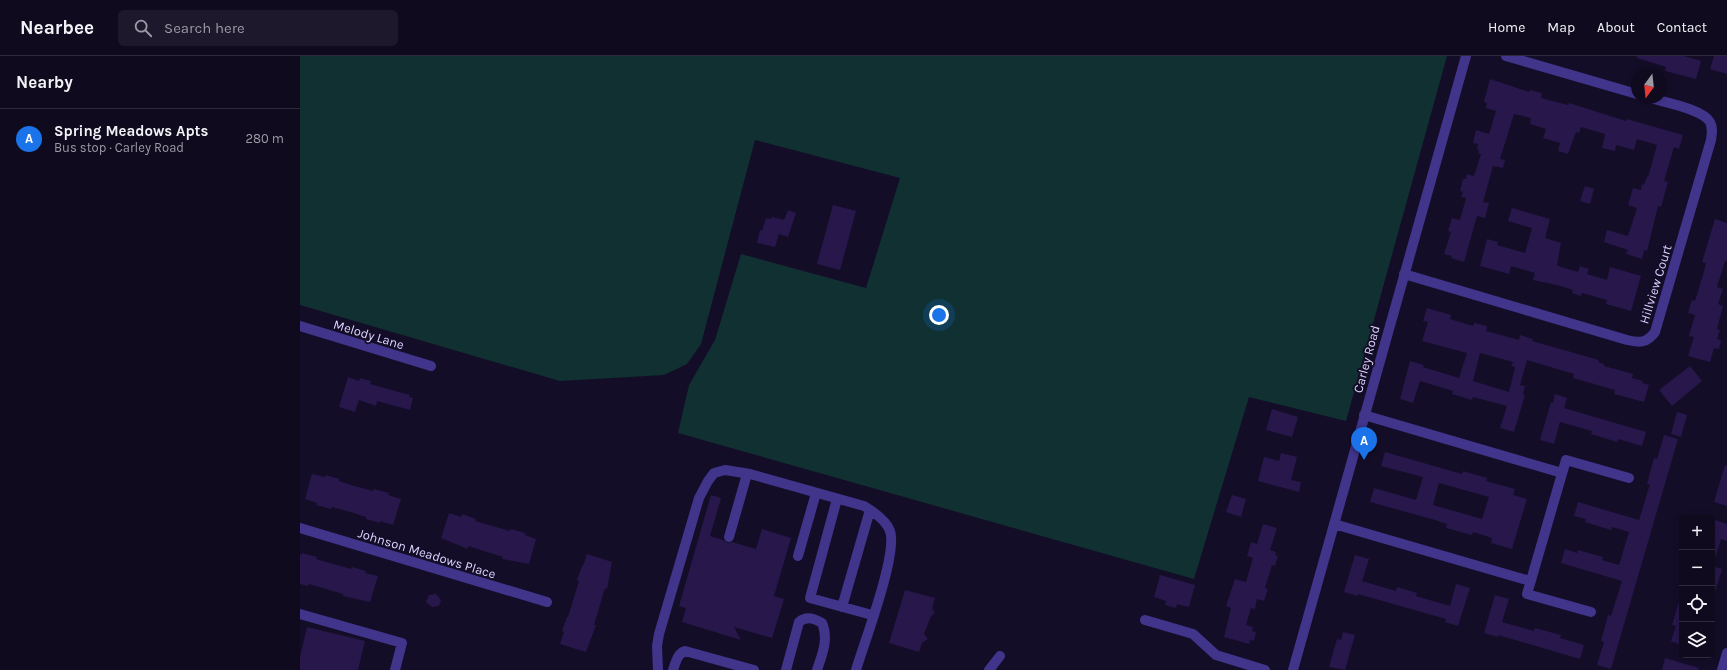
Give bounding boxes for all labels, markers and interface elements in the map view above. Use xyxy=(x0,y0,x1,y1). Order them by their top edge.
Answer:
search box xyxy=(118,10,398,46)
text: Nearbee xyxy=(20,17,94,39)
icon: search xyxy=(132,17,154,39)
text: Search here xyxy=(164,19,245,37)
text: Home xyxy=(1488,19,1525,36)
text: Map xyxy=(1547,19,1575,36)
text: About xyxy=(1597,19,1635,36)
text: Contact xyxy=(1657,19,1707,36)
north arrow xyxy=(1631,68,1667,104)
text: Nearby xyxy=(16,72,73,92)
text: Spring Meadows Apts xyxy=(54,122,208,140)
text: A xyxy=(25,131,33,146)
text: 280 m xyxy=(246,131,284,146)
text: Bus stop · Carley Road xyxy=(54,140,184,155)
street label: Hillview Court xyxy=(1636,243,1675,326)
your location xyxy=(929,305,949,325)
street label: Melody Lane xyxy=(332,317,406,352)
street label: Carley Road xyxy=(1350,324,1383,395)
pin: A xyxy=(1351,427,1377,460)
map controls xyxy=(1679,514,1715,658)
button: + xyxy=(1679,514,1715,550)
street label: Johnson Meadows Place xyxy=(356,525,498,582)
button: − xyxy=(1679,550,1715,586)
button: locate xyxy=(1679,586,1715,622)
button: layers xyxy=(1679,622,1715,658)

